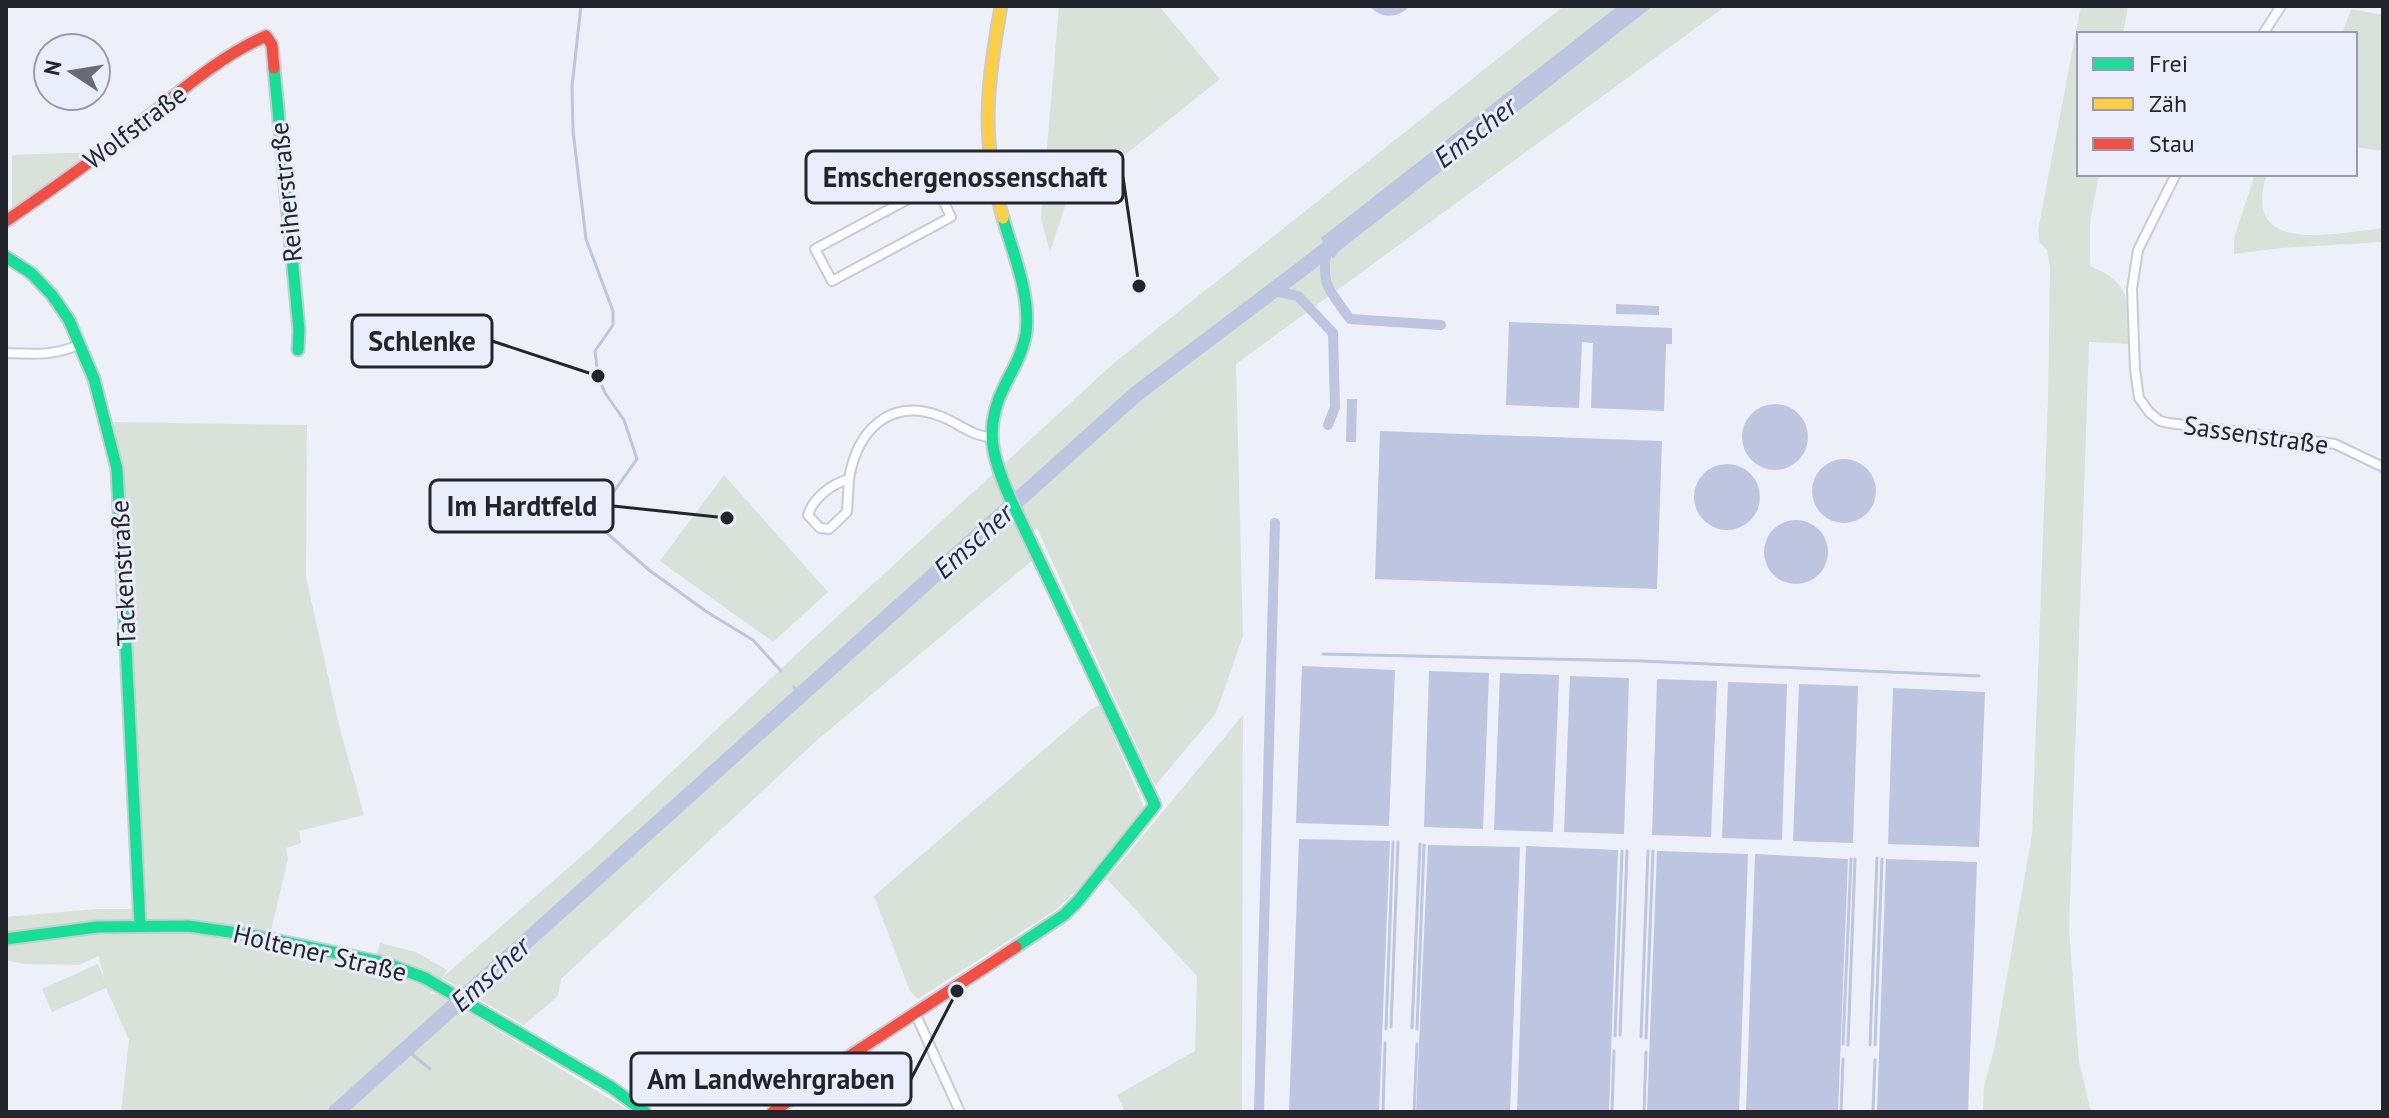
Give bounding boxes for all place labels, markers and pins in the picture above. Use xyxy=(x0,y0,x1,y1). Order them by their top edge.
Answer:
callout: Emschergenossenschaft xyxy=(806,151,1123,203)
callout: Schlenke xyxy=(352,315,492,367)
callout: Im Hardtfeld xyxy=(430,480,613,532)
callout: Am Landwehrgraben xyxy=(631,1053,911,1105)

